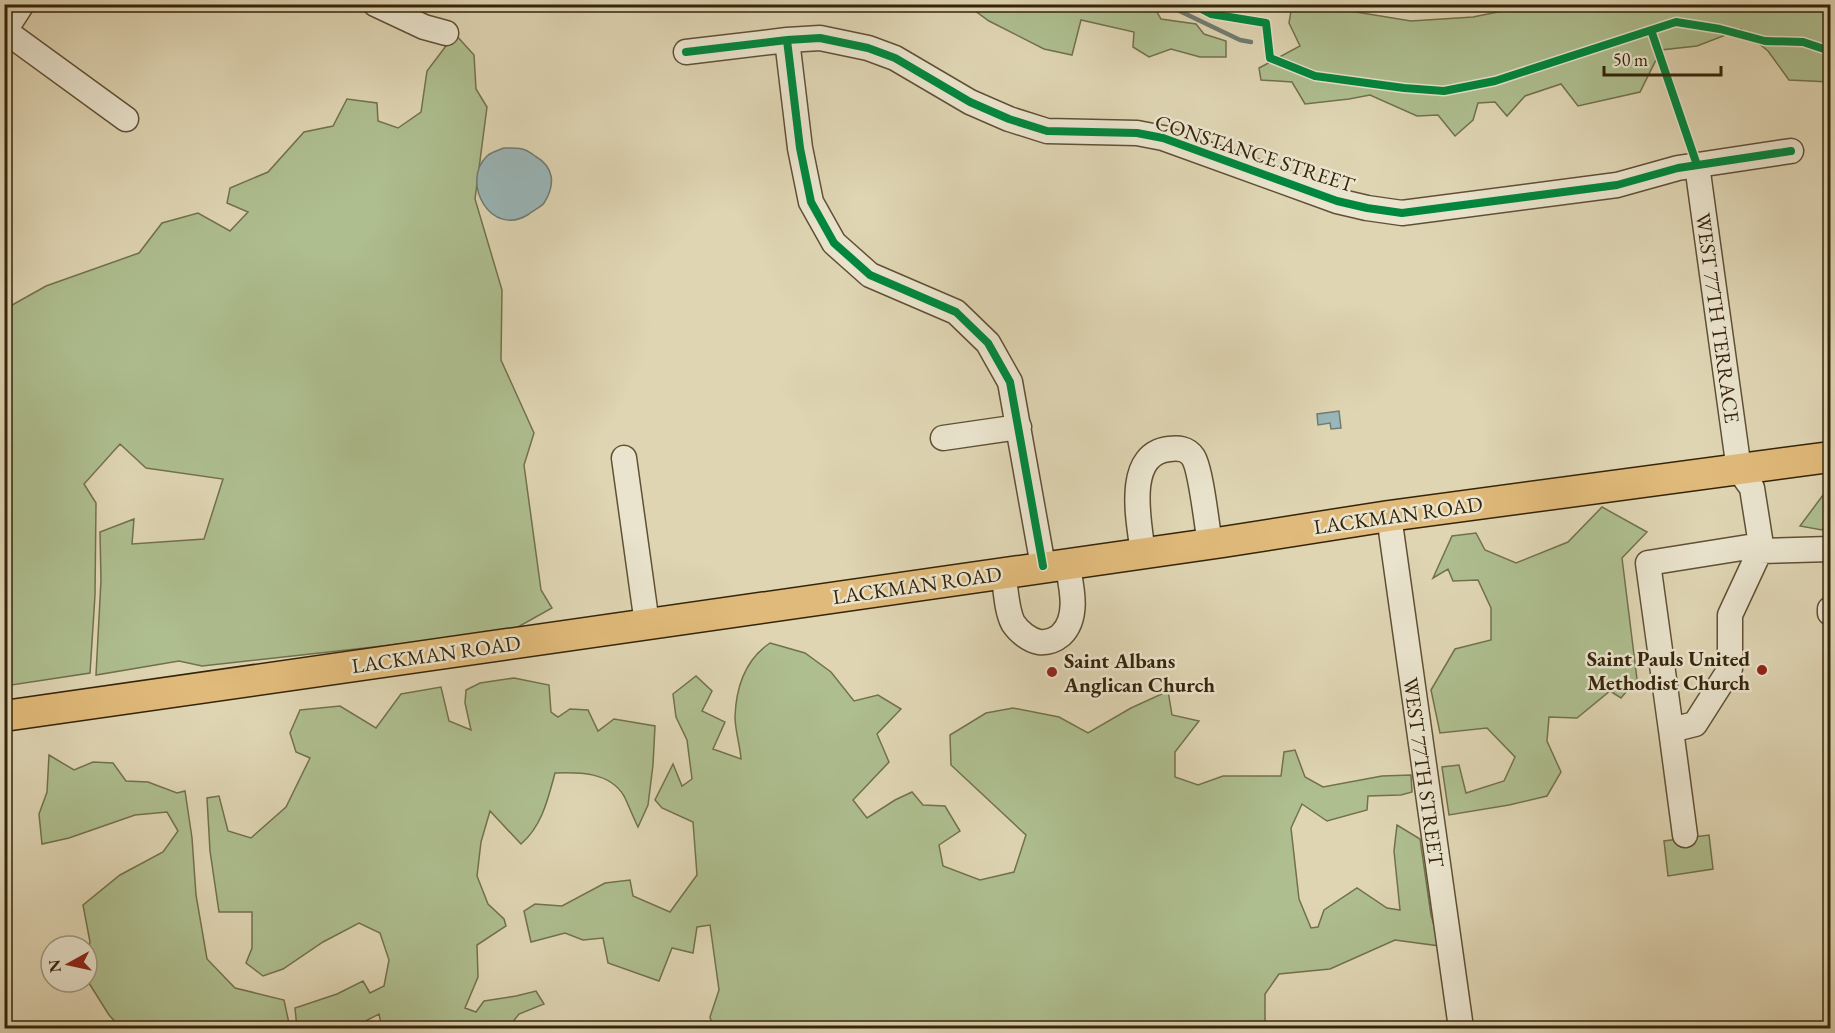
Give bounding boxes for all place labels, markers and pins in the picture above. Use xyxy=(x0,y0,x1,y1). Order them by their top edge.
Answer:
place label: Saint Pauls United Methodist Church xyxy=(1587,645,1750,696)
place label: Saint Albans Anglican Church xyxy=(1063,647,1215,698)
marker: Saint Pauls United Methodist Church xyxy=(1755,663,1769,677)
marker: Saint Albans Anglican Church xyxy=(1045,665,1059,679)

